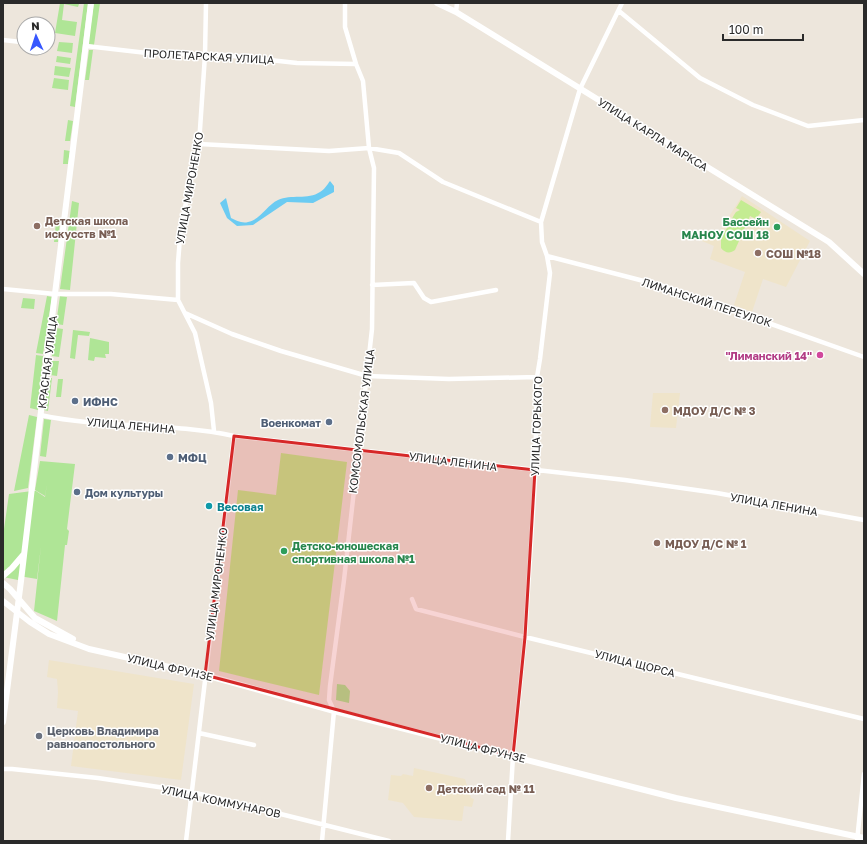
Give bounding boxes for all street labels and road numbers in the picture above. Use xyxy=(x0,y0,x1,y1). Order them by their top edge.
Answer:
street label: ПРОЛЕТАРСКАЯ УЛИЦА xyxy=(143,46,275,66)
street label: УЛИЦА КАРЛА МАРКСА xyxy=(595,95,711,174)
street label: УЛИЦА МИРОНЕНКО xyxy=(173,131,205,245)
street label: ЛИМАНСКИЙ ПЕРЕУЛОК xyxy=(641,275,774,329)
street label: КРАСНАЯ УЛИЦА xyxy=(35,314,59,409)
street label: КОМСОМОЛЬСКАЯ УЛИЦА xyxy=(346,347,376,494)
street label: УЛИЦА ГОРЬКОГО xyxy=(528,376,544,476)
street label: УЛИЦА ЛЕНИНА xyxy=(86,415,176,435)
street label: УЛИЦА ЛЕНИНА xyxy=(408,449,498,473)
street label: УЛИЦА ЛЕНИНА xyxy=(729,490,819,518)
street label: УЛИЦА МИРОНЕНКО xyxy=(203,527,229,641)
street label: УЛИЦА ЩОРСА xyxy=(593,647,677,679)
street label: УЛИЦА ФРУНЗЕ xyxy=(126,651,215,683)
street label: УЛИЦА ФРУНЗЕ xyxy=(439,731,527,765)
street label: УЛИЦА КОММУНАРОВ xyxy=(160,782,282,820)

